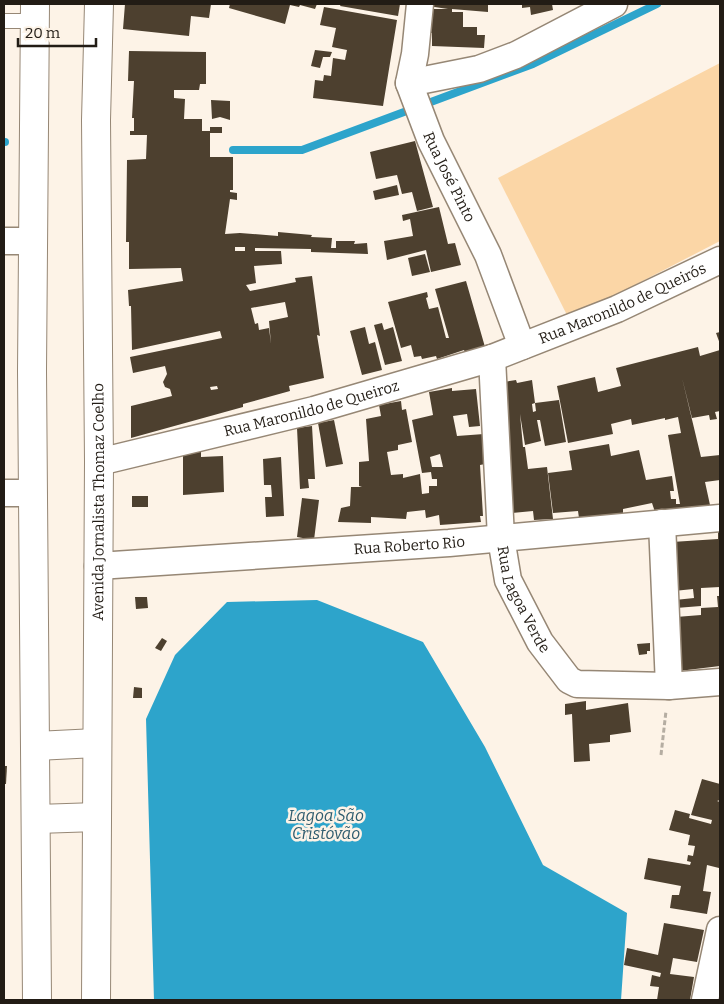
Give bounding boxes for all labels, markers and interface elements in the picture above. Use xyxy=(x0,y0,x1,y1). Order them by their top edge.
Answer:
scale bar xyxy=(18,15,95,47)
text: 20 m xyxy=(25,24,61,42)
street label: Rua José Pinto xyxy=(419,129,479,225)
street label: Rua Maronildo de Queirós xyxy=(536,259,709,348)
street label: Rua Maronildo de Queiroz xyxy=(222,377,401,441)
street label: Avenida Jornalista Thomaz Coelho xyxy=(89,383,108,621)
street label: Rua Roberto Rio xyxy=(353,533,466,558)
street label: Rua Lagoa Verde xyxy=(493,544,554,656)
water label: Lagoa São Cristóvão xyxy=(288,806,364,843)

